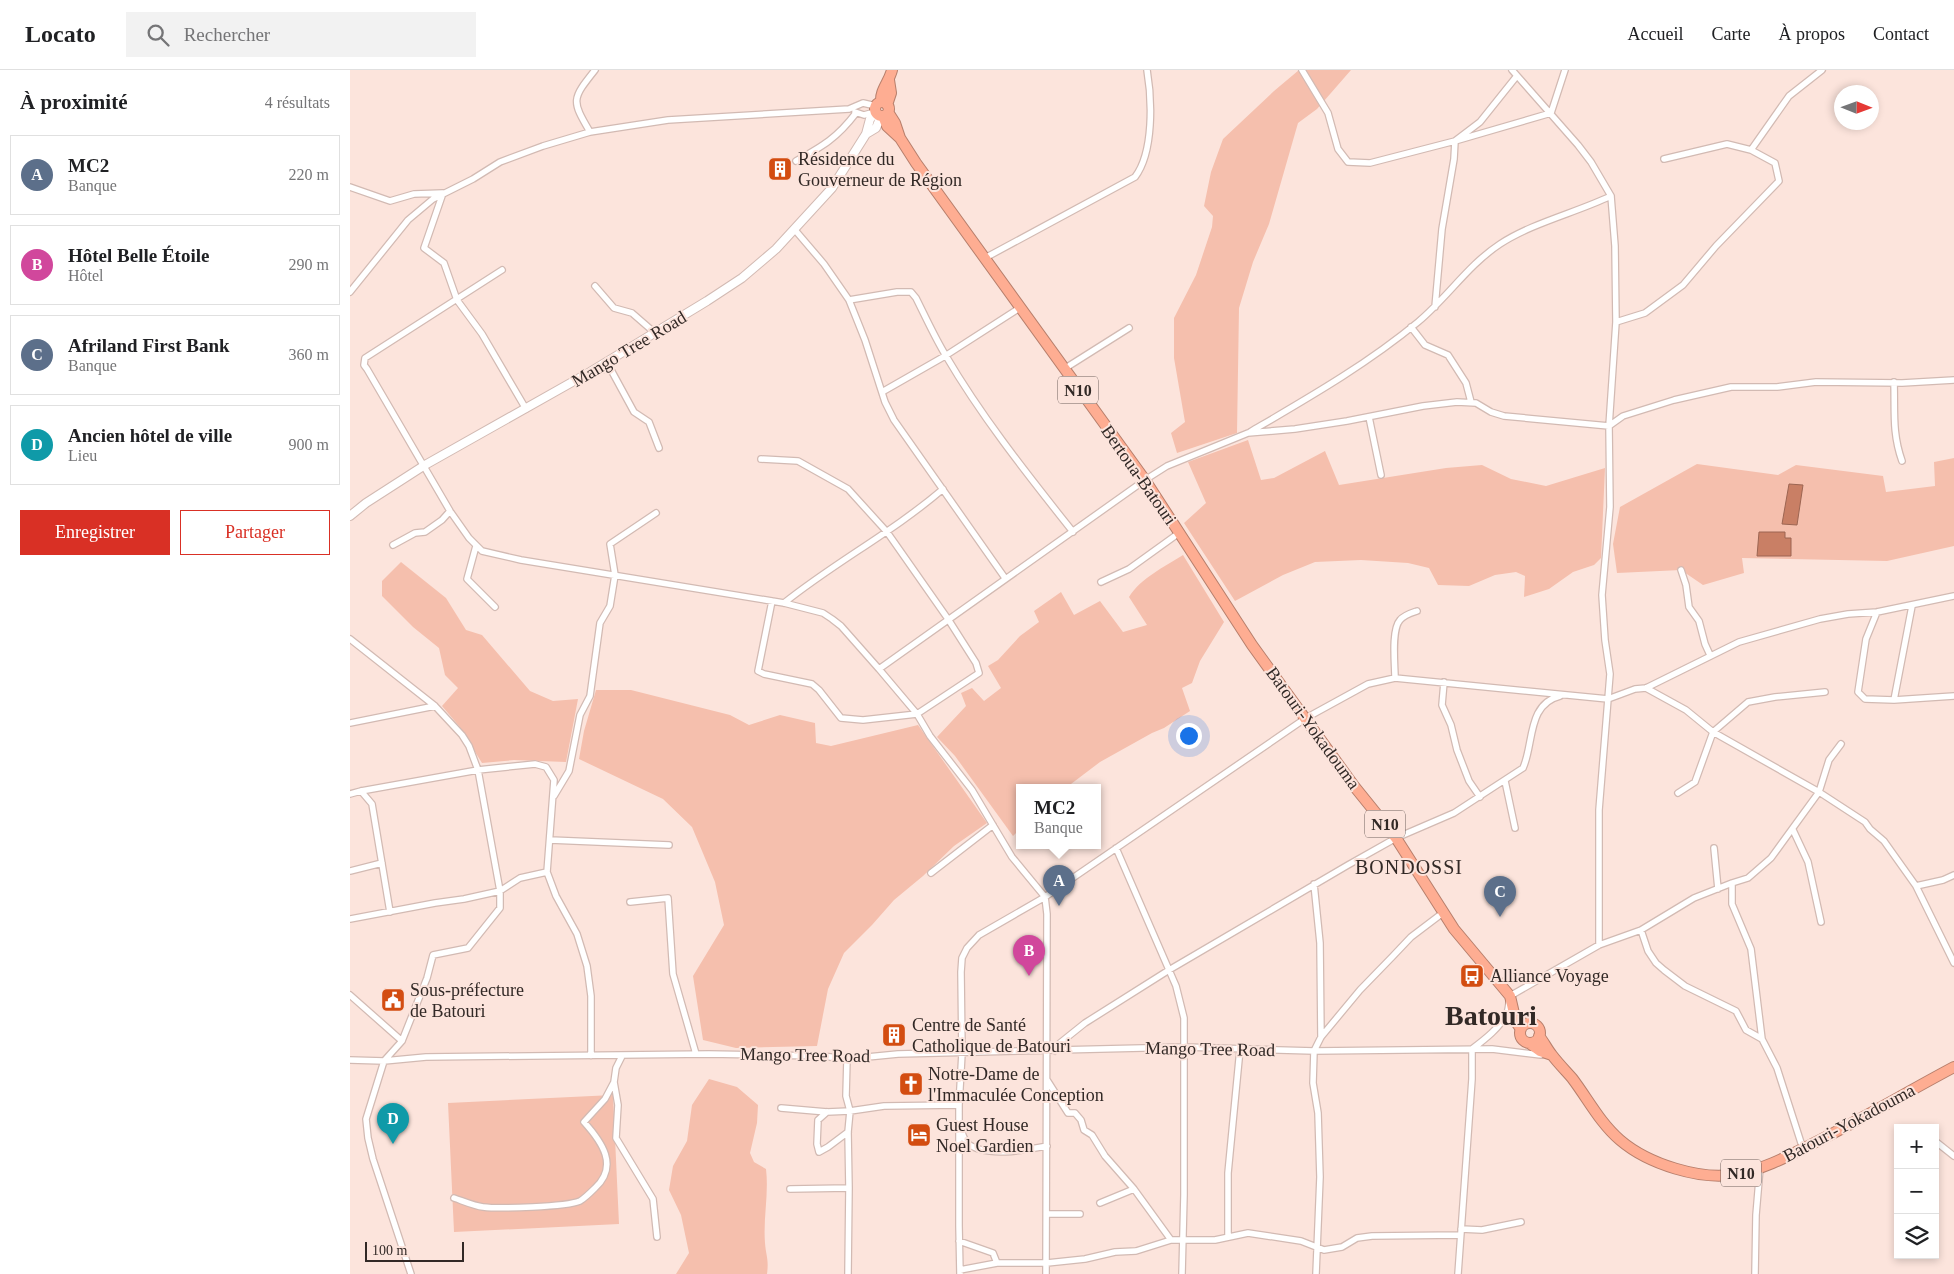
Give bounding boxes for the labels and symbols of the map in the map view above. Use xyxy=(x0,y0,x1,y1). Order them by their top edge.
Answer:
north arrow xyxy=(1834,85,1879,130)
place label: Résidence du Gouverneur de Région xyxy=(798,149,962,190)
building icon: Résidence du Gouverneur de Région xyxy=(767,156,793,182)
street label: Mango Tree Road xyxy=(568,307,690,391)
road number: N10 xyxy=(1058,376,1098,404)
street label: Bertoua-Batouri xyxy=(1097,421,1181,529)
street label: Batouri-Yokadouma xyxy=(1262,663,1364,793)
your location xyxy=(1176,723,1202,749)
road number: N10 xyxy=(1365,811,1405,838)
district label: BONDOSSI xyxy=(1355,856,1463,878)
pin: A xyxy=(1043,865,1075,906)
pin: C xyxy=(1484,876,1516,917)
pin: B xyxy=(1013,935,1045,976)
bus stop icon: Alliance Voyage xyxy=(1459,963,1485,989)
place label: Alliance Voyage xyxy=(1490,966,1609,986)
place label: Sous-préfecture de Batouri xyxy=(410,980,524,1021)
public building icon: Sous-préfecture de Batouri xyxy=(380,987,406,1013)
district label: Batouri xyxy=(1445,1000,1537,1031)
place label: Centre de Santé Catholique de Batouri xyxy=(912,1015,1071,1056)
building icon: Centre de Santé Catholique de Batouri xyxy=(881,1022,907,1048)
street label: Mango Tree Road xyxy=(1145,1038,1275,1060)
street label: Mango Tree Road xyxy=(740,1044,870,1066)
place label: Notre-Dame de l'Immaculée Conception xyxy=(928,1064,1104,1105)
church icon: Notre-Dame de l'Immaculée Conception xyxy=(898,1071,924,1097)
street label: Batouri-Yokadouma xyxy=(1780,1080,1918,1166)
pin: D xyxy=(377,1103,409,1144)
place label: Guest House Noel Gardien xyxy=(936,1115,1033,1156)
hotel icon: Guest House Noel Gardien xyxy=(906,1122,932,1148)
road number: N10 xyxy=(1721,1160,1761,1186)
scale bar xyxy=(365,1239,464,1262)

